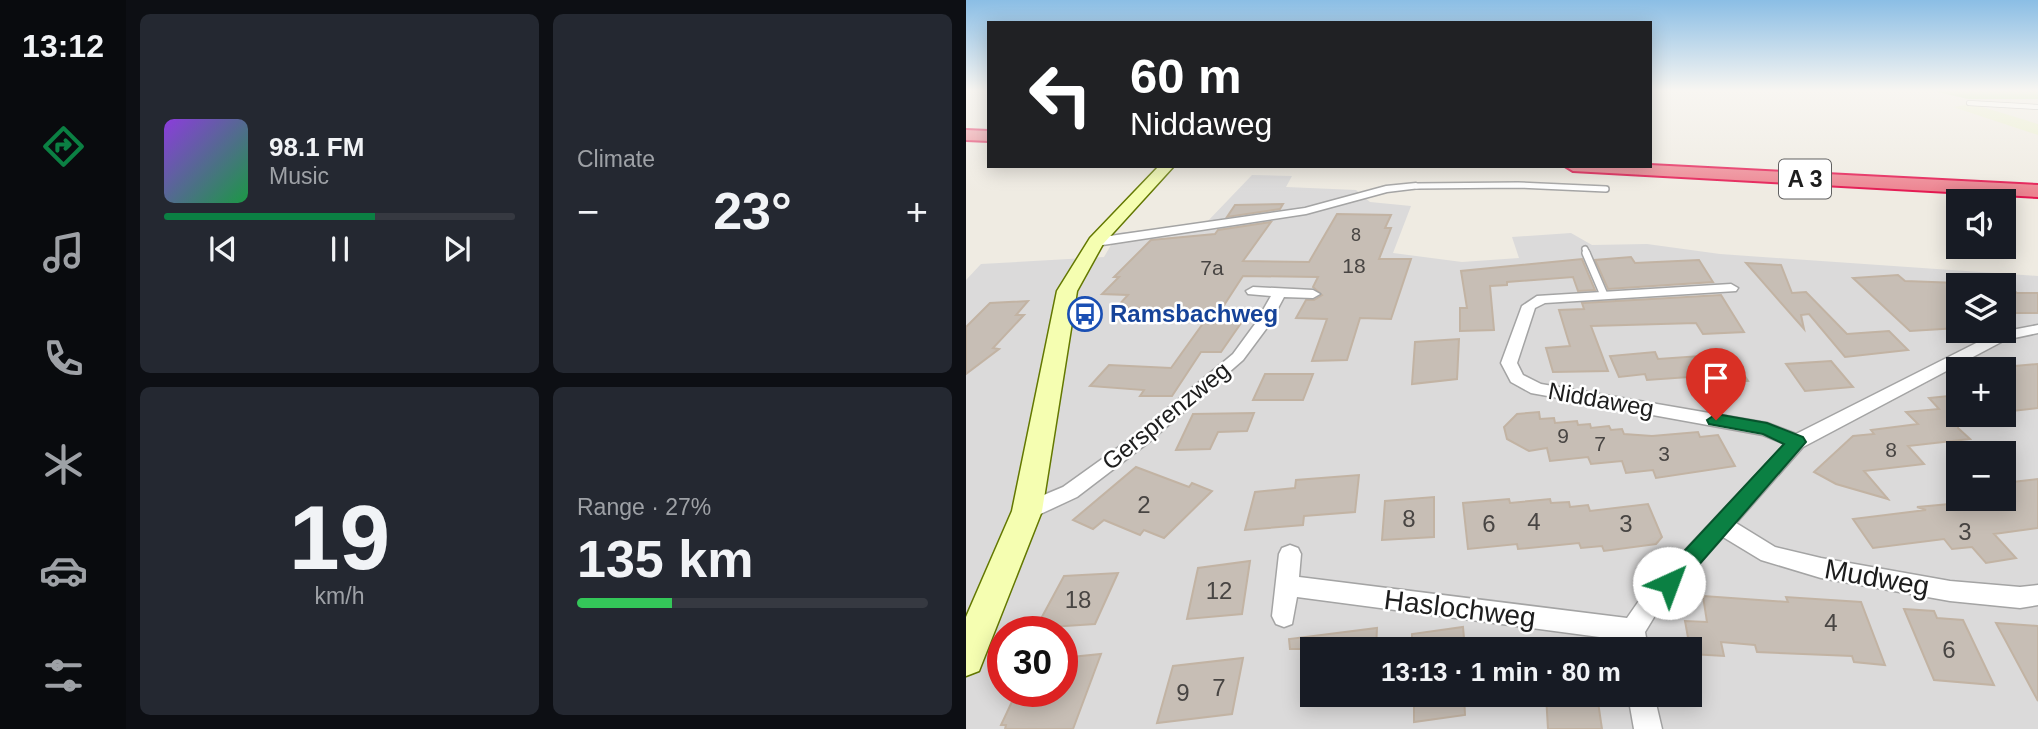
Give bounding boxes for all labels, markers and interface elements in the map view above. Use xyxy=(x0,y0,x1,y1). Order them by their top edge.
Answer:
text: 13:12 xyxy=(22,28,104,64)
icon: left xyxy=(1015,49,1106,140)
text: 60 m xyxy=(1130,49,1242,103)
text: Niddaweg xyxy=(1130,106,1272,142)
icon: directions xyxy=(39,122,88,171)
text: 98.1 FM xyxy=(269,132,364,162)
text: Climate xyxy=(577,146,655,172)
road number: A 3 xyxy=(1779,160,1831,198)
text: Music xyxy=(269,163,329,189)
text: 23° xyxy=(713,182,792,240)
map controls xyxy=(1946,189,2016,511)
button: sound xyxy=(1946,189,2016,259)
text: − xyxy=(577,191,599,233)
text: + xyxy=(906,191,928,233)
house number: 8 xyxy=(1351,225,1361,245)
icon: music xyxy=(39,228,88,277)
icon: previous xyxy=(204,230,242,268)
icon: pause xyxy=(321,230,359,268)
icon: next xyxy=(438,230,476,268)
house number: 18 xyxy=(1342,254,1366,277)
house number: 7a xyxy=(1200,256,1224,279)
button: layers xyxy=(1946,273,2016,343)
bus stop icon: Ramsbachweg xyxy=(1066,295,1104,333)
place label: Ramsbachweg xyxy=(1110,300,1278,327)
icon: phone xyxy=(39,334,88,383)
pin xyxy=(1686,348,1746,420)
street label: Gersprenzweg xyxy=(1097,356,1235,475)
button: + xyxy=(1946,357,2016,427)
icon: arrive xyxy=(1697,359,1735,397)
street label: Niddaweg xyxy=(1546,377,1656,422)
house number: 9 xyxy=(1557,424,1569,447)
house number: 7 xyxy=(1594,432,1606,455)
house number: 8 xyxy=(1885,438,1897,461)
icon: climate xyxy=(39,440,88,489)
button: − xyxy=(1946,441,2016,511)
house number: 3 xyxy=(1658,442,1670,465)
text: 19 xyxy=(289,487,390,588)
house number: 2 xyxy=(1137,491,1151,518)
text: Range · 27% xyxy=(577,494,711,520)
house number: 8 xyxy=(1402,505,1416,532)
house number: 4 xyxy=(1527,508,1541,535)
house number: 6 xyxy=(1482,510,1496,537)
house number: 3 xyxy=(1619,510,1633,537)
house number: 3 xyxy=(1958,518,1972,545)
text: 135 km xyxy=(577,530,753,588)
icon: car xyxy=(39,546,88,595)
position arrow xyxy=(1632,546,1706,620)
street label: Mudweg xyxy=(1822,553,1932,602)
house number: 12 xyxy=(1206,577,1232,604)
text: km/h xyxy=(315,583,364,609)
street label: Haslochweg xyxy=(1382,584,1538,633)
house number: 18 xyxy=(1065,586,1091,613)
house number: 4 xyxy=(1824,609,1838,636)
speed limit sign: 30 xyxy=(987,616,1078,707)
house number: 6 xyxy=(1942,636,1956,663)
icon: filters xyxy=(39,651,88,700)
text: 13:13 · 1 min · 80 m xyxy=(1381,657,1621,687)
house number: 7 xyxy=(1212,674,1226,701)
house number: 9 xyxy=(1176,679,1190,706)

